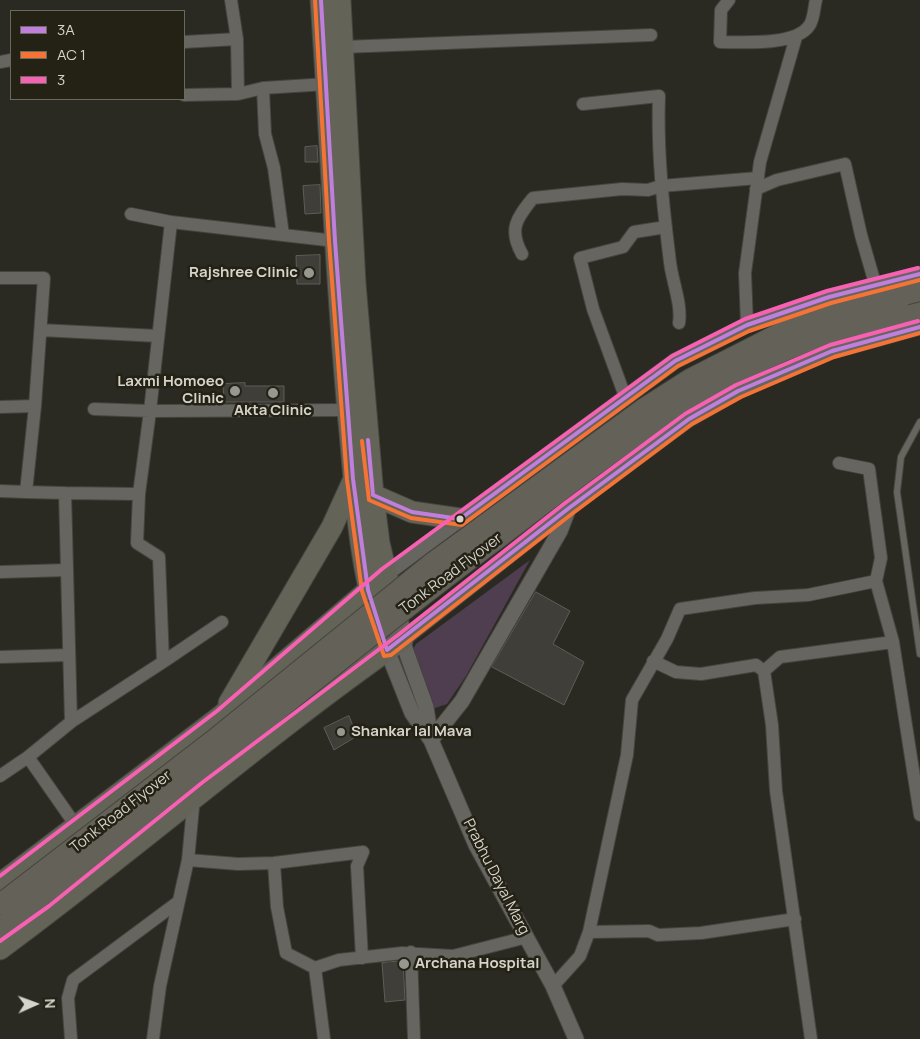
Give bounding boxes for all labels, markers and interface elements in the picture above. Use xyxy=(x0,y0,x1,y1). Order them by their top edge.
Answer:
legend xyxy=(10,10,185,100)
text: 3A xyxy=(57,19,75,40)
text: AC 1 xyxy=(57,44,86,65)
text: 3 xyxy=(57,69,65,90)
place label: Rajshree Clinic xyxy=(189,264,298,282)
marker: Rajshree Clinic xyxy=(302,266,316,280)
place label: Laxmi Homoeo Clinic xyxy=(117,373,224,408)
marker: Laxmi Homoeo Clinic xyxy=(228,384,242,398)
marker: Akta Clinic xyxy=(266,386,280,400)
place label: Akta Clinic xyxy=(234,402,312,420)
unlabelled marker xyxy=(455,514,465,524)
street label: Tonk Road Flyover xyxy=(396,530,506,618)
place label: Shankar lal Mava xyxy=(351,723,472,741)
marker: Shankar lal Mava xyxy=(335,726,347,738)
street label: Tonk Road Flyover xyxy=(67,767,175,857)
street label: Prabhu Dayal Marg xyxy=(459,816,533,938)
place label: Archana Hospital xyxy=(415,955,539,973)
marker: Archana Hospital xyxy=(397,957,411,971)
north arrow xyxy=(10,979,60,1029)
text: N xyxy=(41,998,60,1009)

